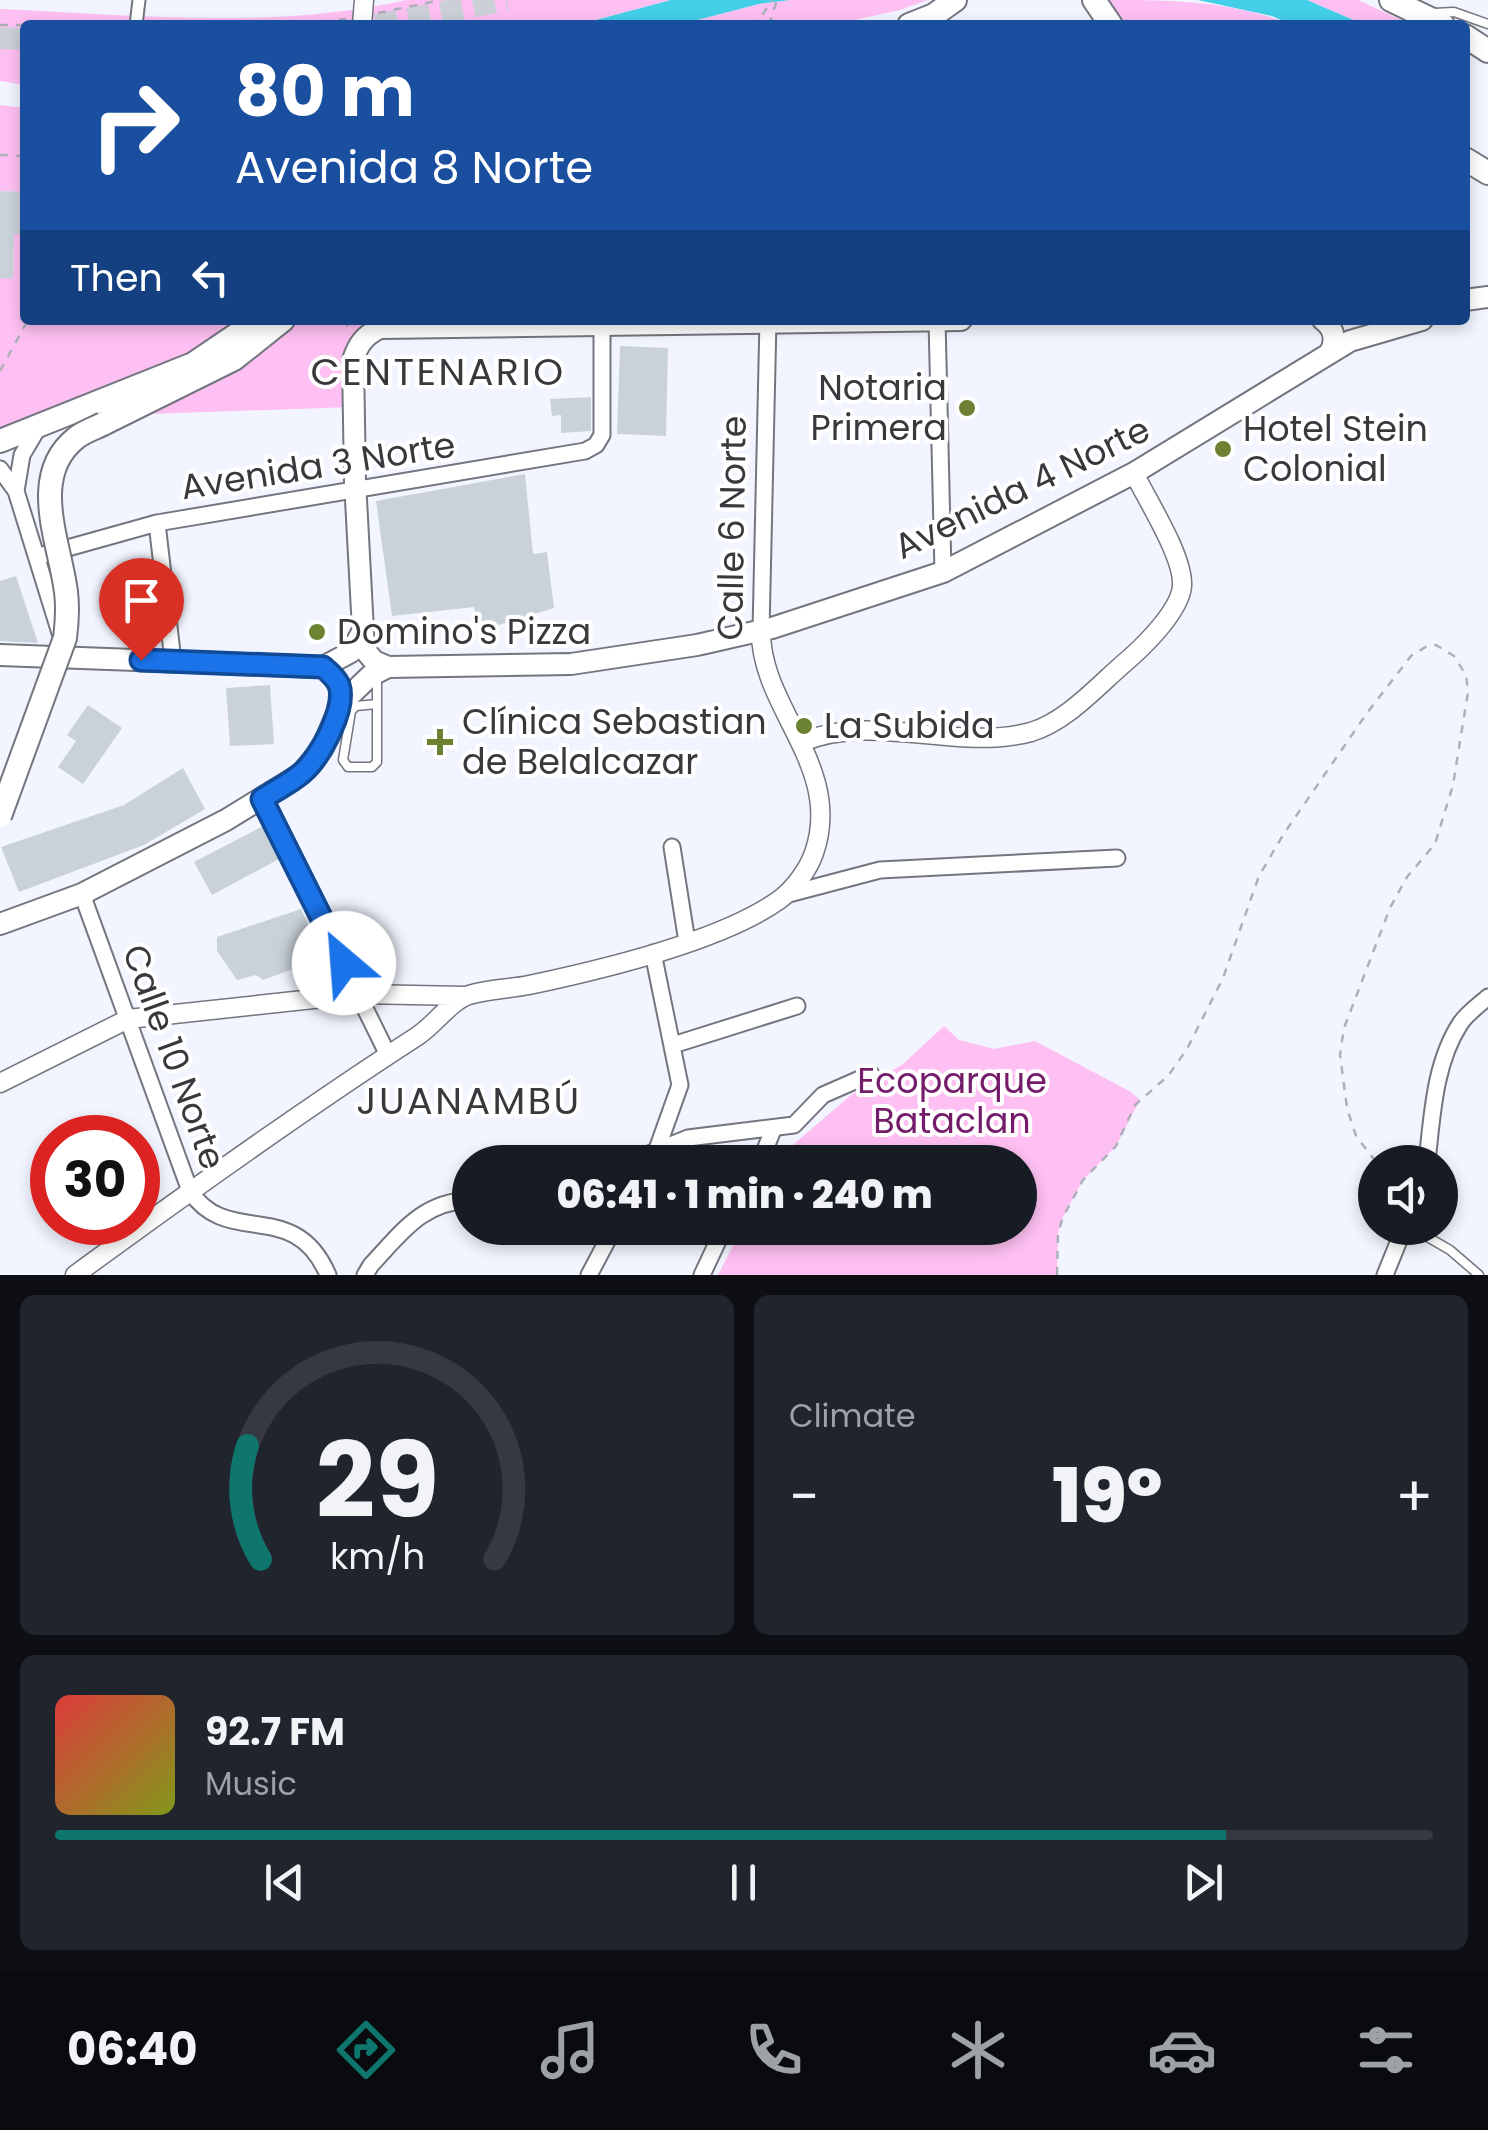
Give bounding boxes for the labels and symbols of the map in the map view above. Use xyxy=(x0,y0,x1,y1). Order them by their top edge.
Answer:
district label: CENTENARIO xyxy=(310,345,566,398)
place label: Notaria Primera xyxy=(811,363,947,452)
marker: Notaria Primera xyxy=(956,397,978,419)
street label: Avenida 4 Norte xyxy=(886,404,1158,571)
place label: Hotel Stein Colonial xyxy=(1243,404,1428,493)
street label: Calle 6 Norte xyxy=(705,415,758,641)
street label: Avenida 3 Norte xyxy=(177,420,459,511)
marker: Hotel Stein Colonial xyxy=(1212,438,1234,460)
pin xyxy=(99,558,184,661)
place label: Domino's Pizza xyxy=(337,607,591,656)
marker: Domino's Pizza xyxy=(306,621,328,643)
place label: Clínica Sebastian de Belalcazar xyxy=(462,697,767,786)
place label: La Subida xyxy=(824,701,995,750)
marker: La Subida xyxy=(793,715,815,737)
marker: Clínica Sebastian de Belalcazar xyxy=(427,729,453,755)
position arrow xyxy=(292,911,396,1015)
street label: Calle 10 Norte xyxy=(111,938,238,1176)
park label: Ecoparque Bataclan xyxy=(857,1056,1047,1145)
district label: JUANAMBÚ xyxy=(356,1074,582,1127)
speed limit sign: 30 xyxy=(30,1115,160,1245)

